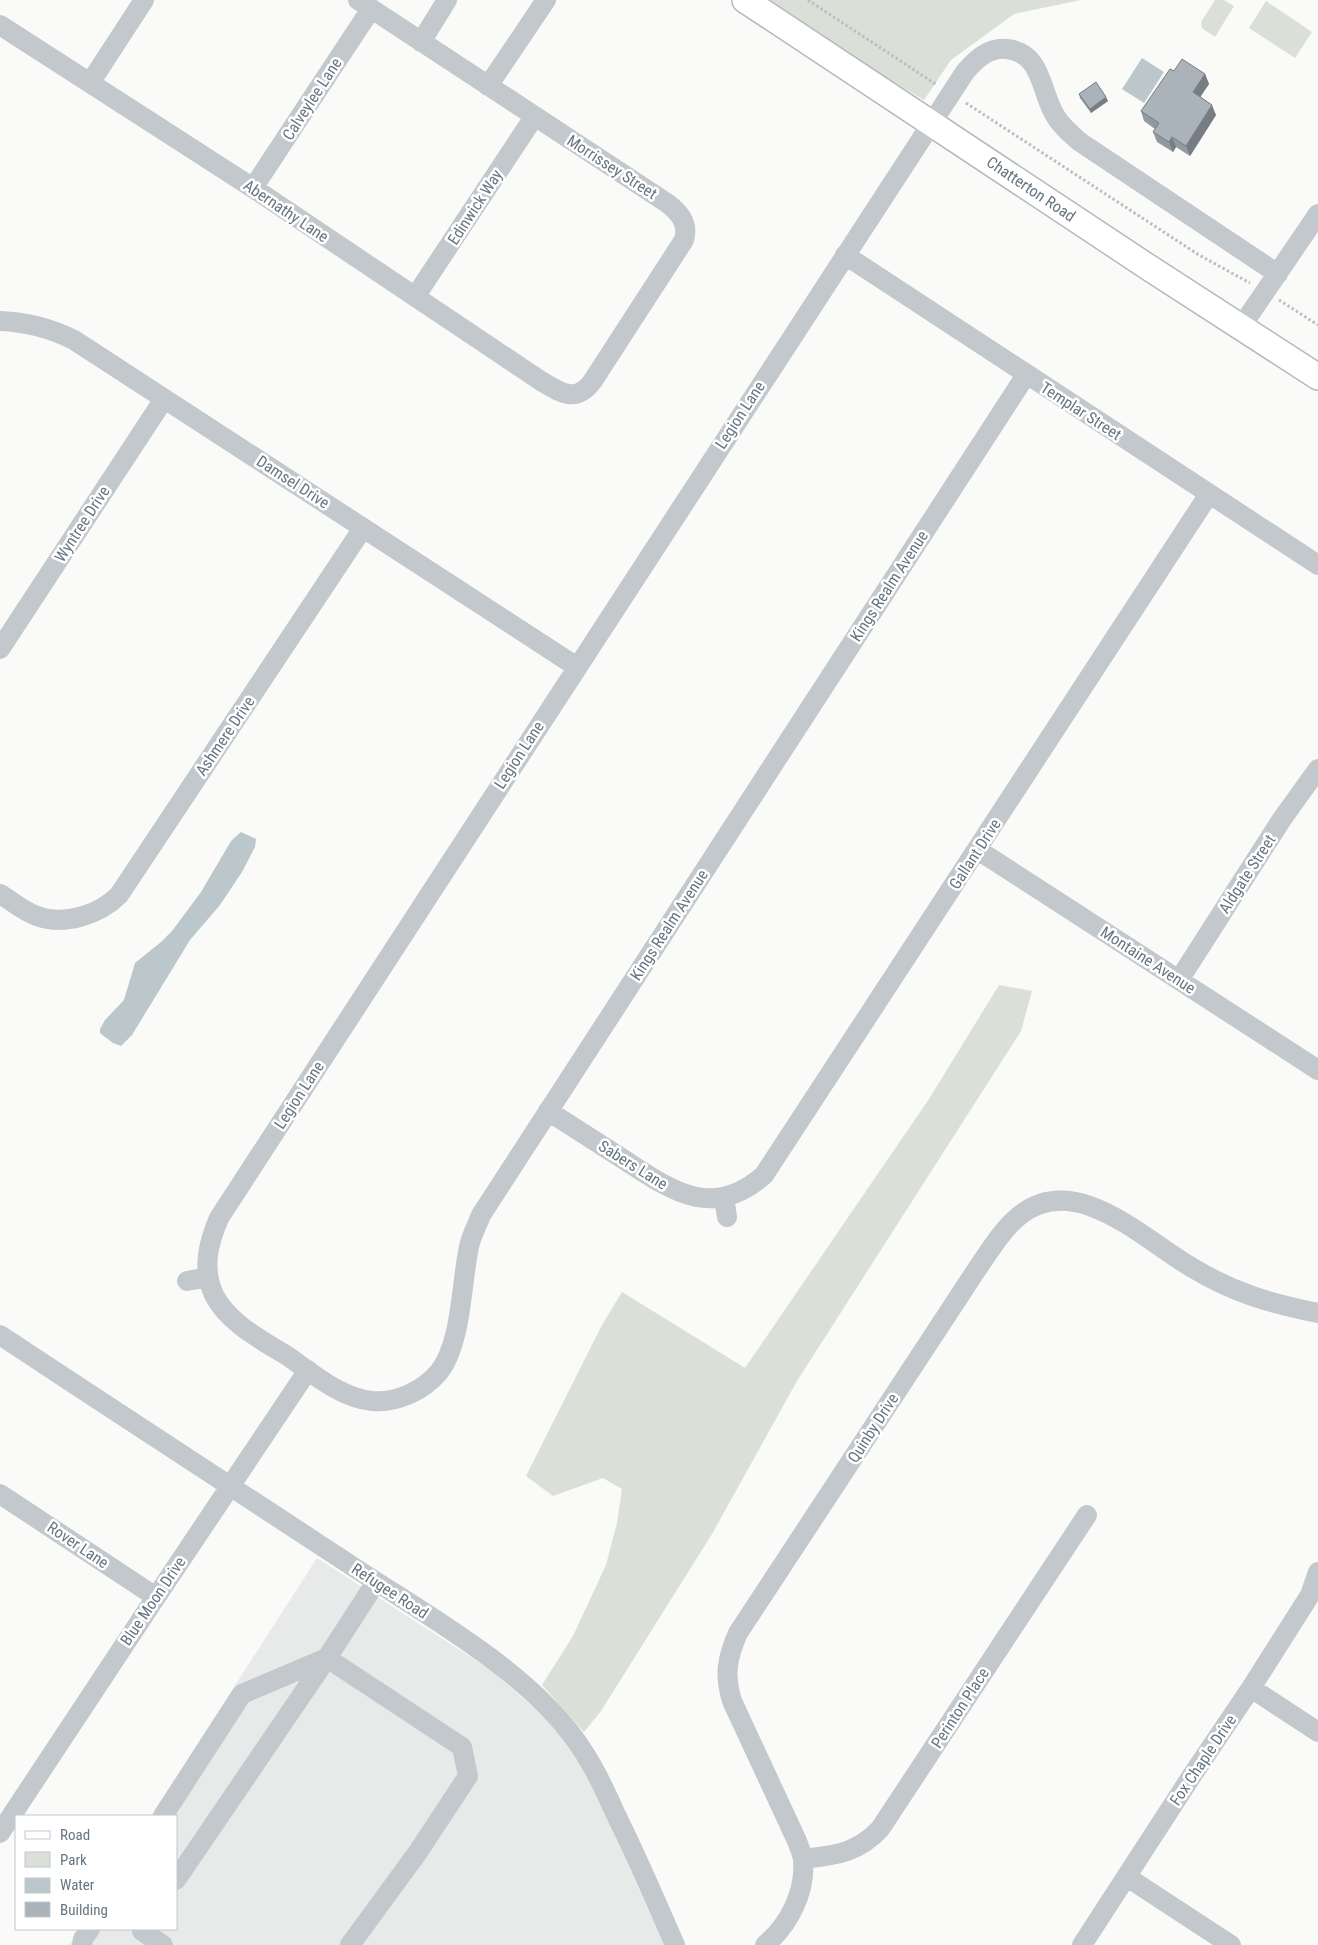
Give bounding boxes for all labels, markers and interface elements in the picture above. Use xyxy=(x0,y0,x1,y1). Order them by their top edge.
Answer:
street label: Calveylee Lane xyxy=(278,54,346,144)
street label: Morrissey Street xyxy=(563,131,661,203)
street label: Chatterton Road xyxy=(983,152,1079,226)
street label: Edinwick Way xyxy=(444,166,506,248)
street label: Abernathy Lane xyxy=(240,176,332,246)
street label: Legion Lane xyxy=(711,378,769,452)
street label: Templar Street xyxy=(1037,378,1125,444)
street label: Damsel Drive xyxy=(253,451,333,513)
street label: Wyntree Drive xyxy=(50,482,114,566)
street label: Kings Realm Avenue xyxy=(846,527,932,645)
street label: Ashmere Drive xyxy=(192,693,258,779)
street label: Legion Lane xyxy=(490,718,548,792)
street label: Gallant Drive xyxy=(945,815,1005,893)
street label: Aldgate Street xyxy=(1215,831,1280,917)
street label: Kings Realm Avenue xyxy=(626,866,712,984)
street label: Montaine Avenue xyxy=(1097,922,1199,998)
street label: Legion Lane xyxy=(270,1058,328,1132)
street label: Sabers Lane xyxy=(595,1136,671,1194)
street label: Quinby Drive xyxy=(844,1390,902,1466)
street label: Rover Lane xyxy=(44,1518,112,1572)
street label: Blue Moon Drive xyxy=(116,1553,190,1649)
street label: Refugee Road xyxy=(348,1559,432,1623)
street label: Perinton Place xyxy=(927,1664,993,1752)
street label: Fox Chaple Drive xyxy=(1166,1711,1240,1809)
legend xyxy=(15,1815,178,1930)
text: Road xyxy=(60,1826,90,1844)
text: Park xyxy=(60,1851,87,1869)
text: Water xyxy=(60,1876,95,1894)
text: Building xyxy=(60,1901,108,1919)

